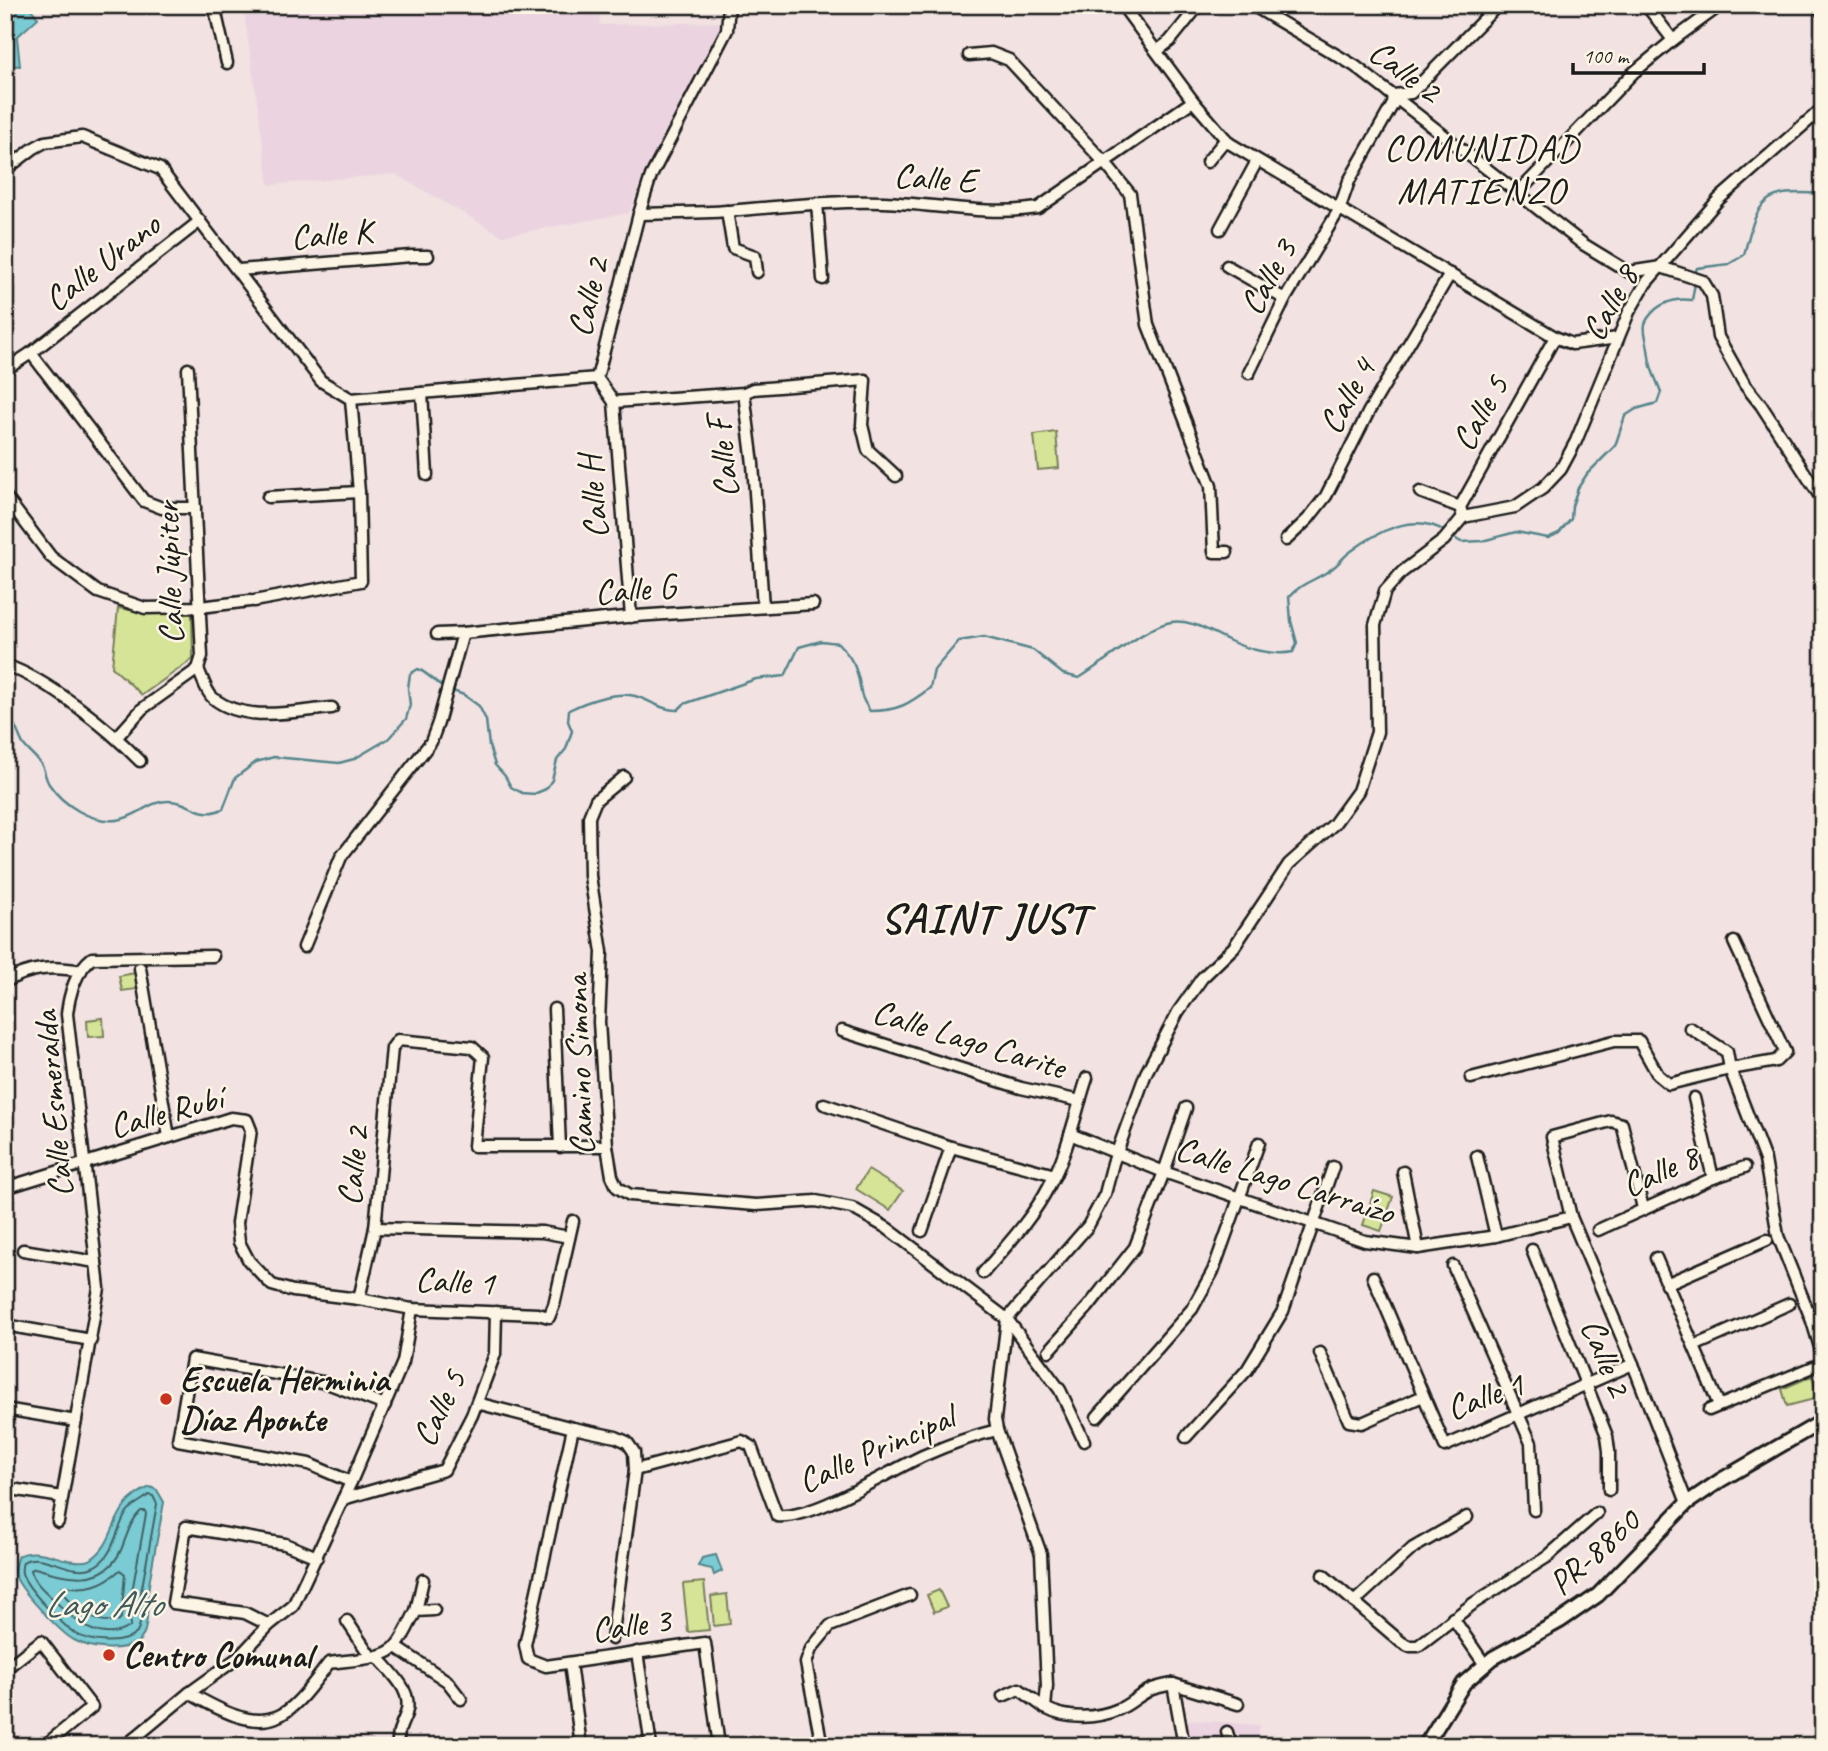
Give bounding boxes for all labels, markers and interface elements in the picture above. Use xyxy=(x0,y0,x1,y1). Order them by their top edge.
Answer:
street label: Calle 2 xyxy=(1360,29,1453,115)
scale bar xyxy=(1573,32,1704,76)
text: 100 m xyxy=(1583,43,1630,69)
district label: COMUNIDAD MATIENZO xyxy=(1384,124,1582,214)
street label: Calle E xyxy=(893,153,982,204)
street label: Calle Urano xyxy=(35,202,171,321)
street label: Calle K xyxy=(289,208,379,260)
street label: Calle 3 xyxy=(1229,229,1308,323)
street label: Calle 2 xyxy=(557,250,620,341)
street label: Calle 8 xyxy=(1571,255,1650,349)
street label: Calle 4 xyxy=(1308,348,1387,442)
street label: Calle 5 xyxy=(1441,365,1520,459)
street label: Calle F xyxy=(696,408,750,500)
street label: Calle H xyxy=(567,448,619,540)
street label: Calle Júpiter xyxy=(144,499,194,645)
street label: Calle G xyxy=(593,563,681,615)
district label: SAINT JUST xyxy=(880,892,1096,945)
street label: Camino Simona xyxy=(553,971,605,1156)
street label: Calle Lago Carite xyxy=(867,988,1073,1090)
street label: Calle Esmeralda xyxy=(22,1007,84,1199)
street label: Calle Rubí xyxy=(104,1074,234,1149)
street label: Calle 2 xyxy=(326,1121,380,1208)
street label: Calle Lago Carraízo xyxy=(1170,1125,1401,1235)
street label: Calle 8 xyxy=(1615,1133,1708,1208)
street label: Calle 1 xyxy=(414,1256,498,1306)
street label: Calle 2 xyxy=(1570,1312,1643,1405)
place label: Escuela Herminia Díaz Aponte xyxy=(180,1357,392,1442)
street label: Calle 5 xyxy=(401,1361,478,1453)
street label: Calle 1 xyxy=(1440,1361,1532,1431)
marker: Escuela Herminia Díaz Aponte xyxy=(158,1391,174,1407)
street label: Calle Principal xyxy=(791,1392,967,1503)
street label: PR-8860 xyxy=(1539,1498,1651,1605)
water label: Lago Alto xyxy=(44,1580,167,1627)
street label: Calle 3 xyxy=(589,1597,676,1653)
place label: Centro Comunal xyxy=(123,1633,318,1678)
marker: Centro Comunal xyxy=(101,1647,117,1663)

